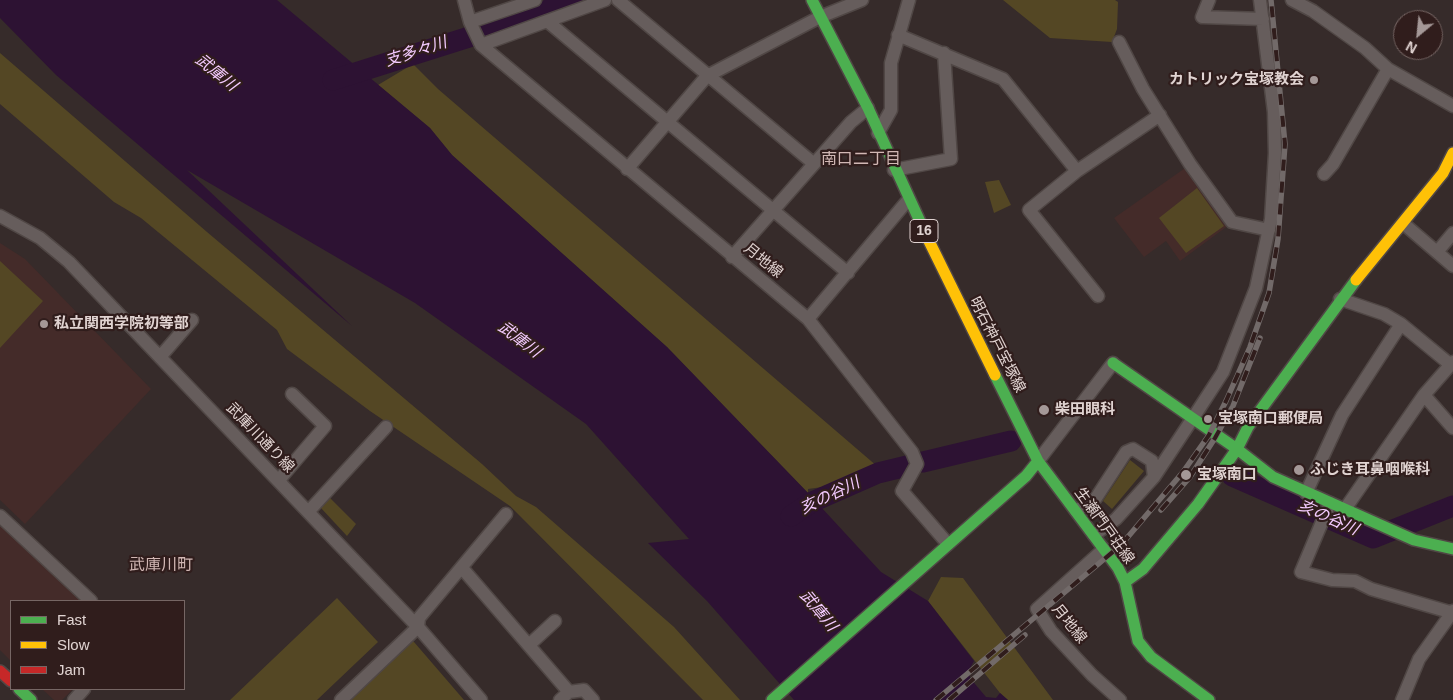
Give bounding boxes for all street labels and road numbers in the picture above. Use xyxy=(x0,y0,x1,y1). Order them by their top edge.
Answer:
road number: 16 xyxy=(910,220,938,242)
street label: 月地線 xyxy=(740,240,786,282)
street label: 明石神戸宝塚線 xyxy=(965,294,1029,396)
street label: 武庫川通り線 xyxy=(222,399,298,477)
street label: 生瀬門戸荘線 xyxy=(1070,484,1138,568)
street label: 月地線 xyxy=(1048,601,1090,647)

